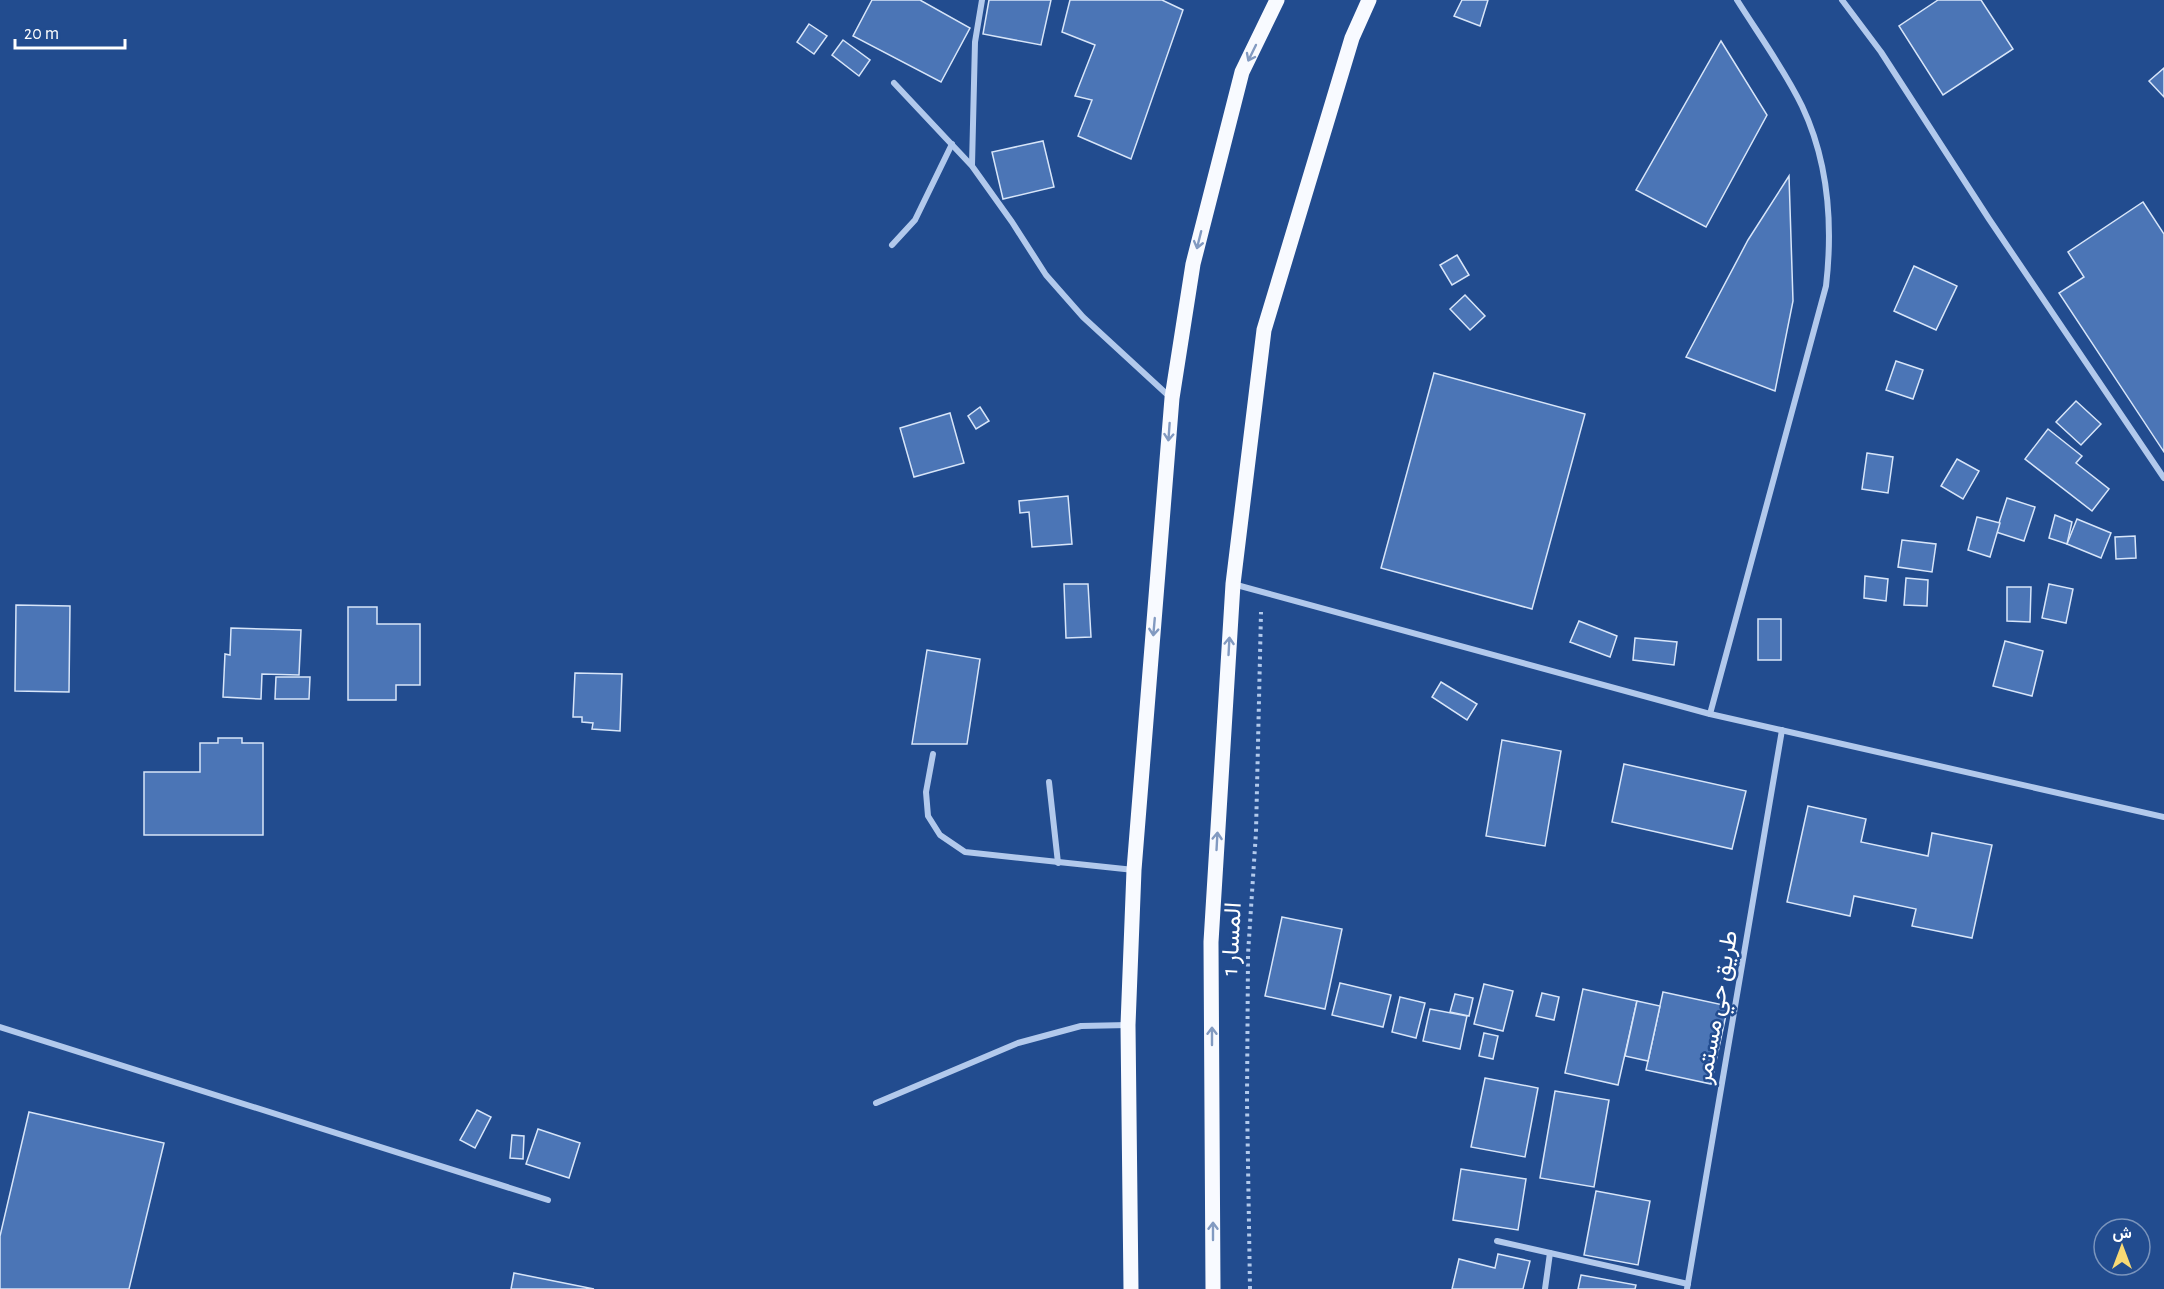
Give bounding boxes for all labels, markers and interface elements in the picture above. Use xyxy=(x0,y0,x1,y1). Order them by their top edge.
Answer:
scale bar xyxy=(15,12,124,50)
text: 20 m xyxy=(24,25,59,43)
one-way arrow xyxy=(1245,43,1257,61)
one-way arrow xyxy=(1193,230,1204,249)
one-way arrow xyxy=(1163,422,1174,442)
one-way arrow xyxy=(1148,616,1159,636)
one-way arrow xyxy=(1224,637,1235,656)
one-way arrow xyxy=(1212,831,1223,851)
street label: المسار 1 xyxy=(1218,902,1248,976)
street label: طريق حي مستمر xyxy=(1692,929,1748,1088)
one-way arrow xyxy=(1206,1026,1218,1046)
north arrow xyxy=(2092,1217,2152,1277)
one-way arrow xyxy=(1207,1221,1219,1241)
text: ش xyxy=(2112,1225,2132,1242)

